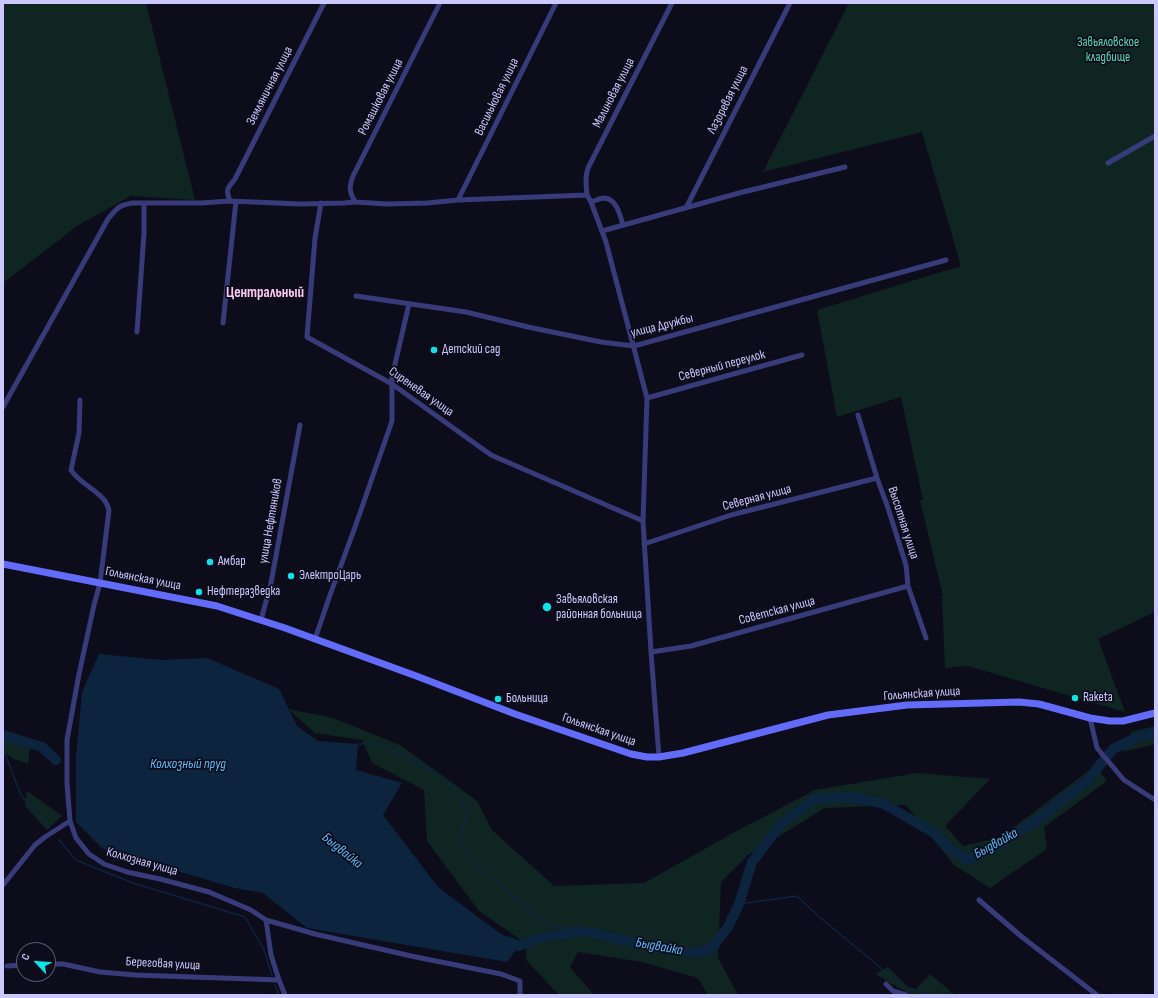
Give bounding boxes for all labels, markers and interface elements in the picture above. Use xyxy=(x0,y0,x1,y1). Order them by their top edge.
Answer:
park label: Завьяловское кладбище xyxy=(1077,35,1139,66)
street label: Земляничная улица xyxy=(244,44,296,128)
street label: Малиновая улица xyxy=(590,55,638,131)
street label: Ромашковая улица xyxy=(355,56,407,138)
street label: Васильковая улица xyxy=(472,56,522,138)
street label: Лазоревая улица xyxy=(704,63,752,137)
district label: Центральный xyxy=(226,284,304,302)
street label: улица Дружбы xyxy=(629,311,695,341)
place label: Детский сад xyxy=(442,342,500,358)
marker: Детский сад xyxy=(429,345,439,355)
street label: Северный переулок xyxy=(677,347,767,385)
street label: Сиреневая улица xyxy=(385,364,457,420)
street label: улица Нефтяников xyxy=(256,477,286,565)
street label: Северная улица xyxy=(721,481,793,515)
street label: Высотная улица xyxy=(884,485,922,561)
place label: Амбар xyxy=(218,554,246,570)
marker: Амбар xyxy=(205,557,215,567)
street label: Гольянская улица xyxy=(104,564,182,594)
place label: ЭлектроЦарь xyxy=(299,568,361,584)
marker: ЭлектроЦарь xyxy=(286,571,296,581)
place label: Нефтеразведка xyxy=(207,584,280,600)
marker: Нефтеразведка xyxy=(194,587,204,597)
place label: Завьяловская районная больница xyxy=(556,592,642,623)
street label: Советская улица xyxy=(737,593,817,629)
marker: Завьяловская районная больница xyxy=(541,601,553,613)
street label: Гольянская улица xyxy=(883,684,961,704)
place label: Raketa xyxy=(1083,690,1113,706)
place label: Больница xyxy=(506,691,548,707)
marker: Raketa xyxy=(1070,693,1080,703)
marker: Больница xyxy=(493,694,503,704)
street label: Гольянская улица xyxy=(560,710,638,750)
water label: Колхозный пруд xyxy=(150,756,226,772)
water label: Быдвайка xyxy=(971,825,1021,863)
water label: Быдвайка xyxy=(318,830,366,872)
street label: Колхозная улица xyxy=(105,844,179,880)
water label: Быдвайка xyxy=(634,935,684,959)
north arrow xyxy=(16,942,56,982)
text: С xyxy=(19,952,33,962)
street label: Береговая улица xyxy=(125,954,201,974)

